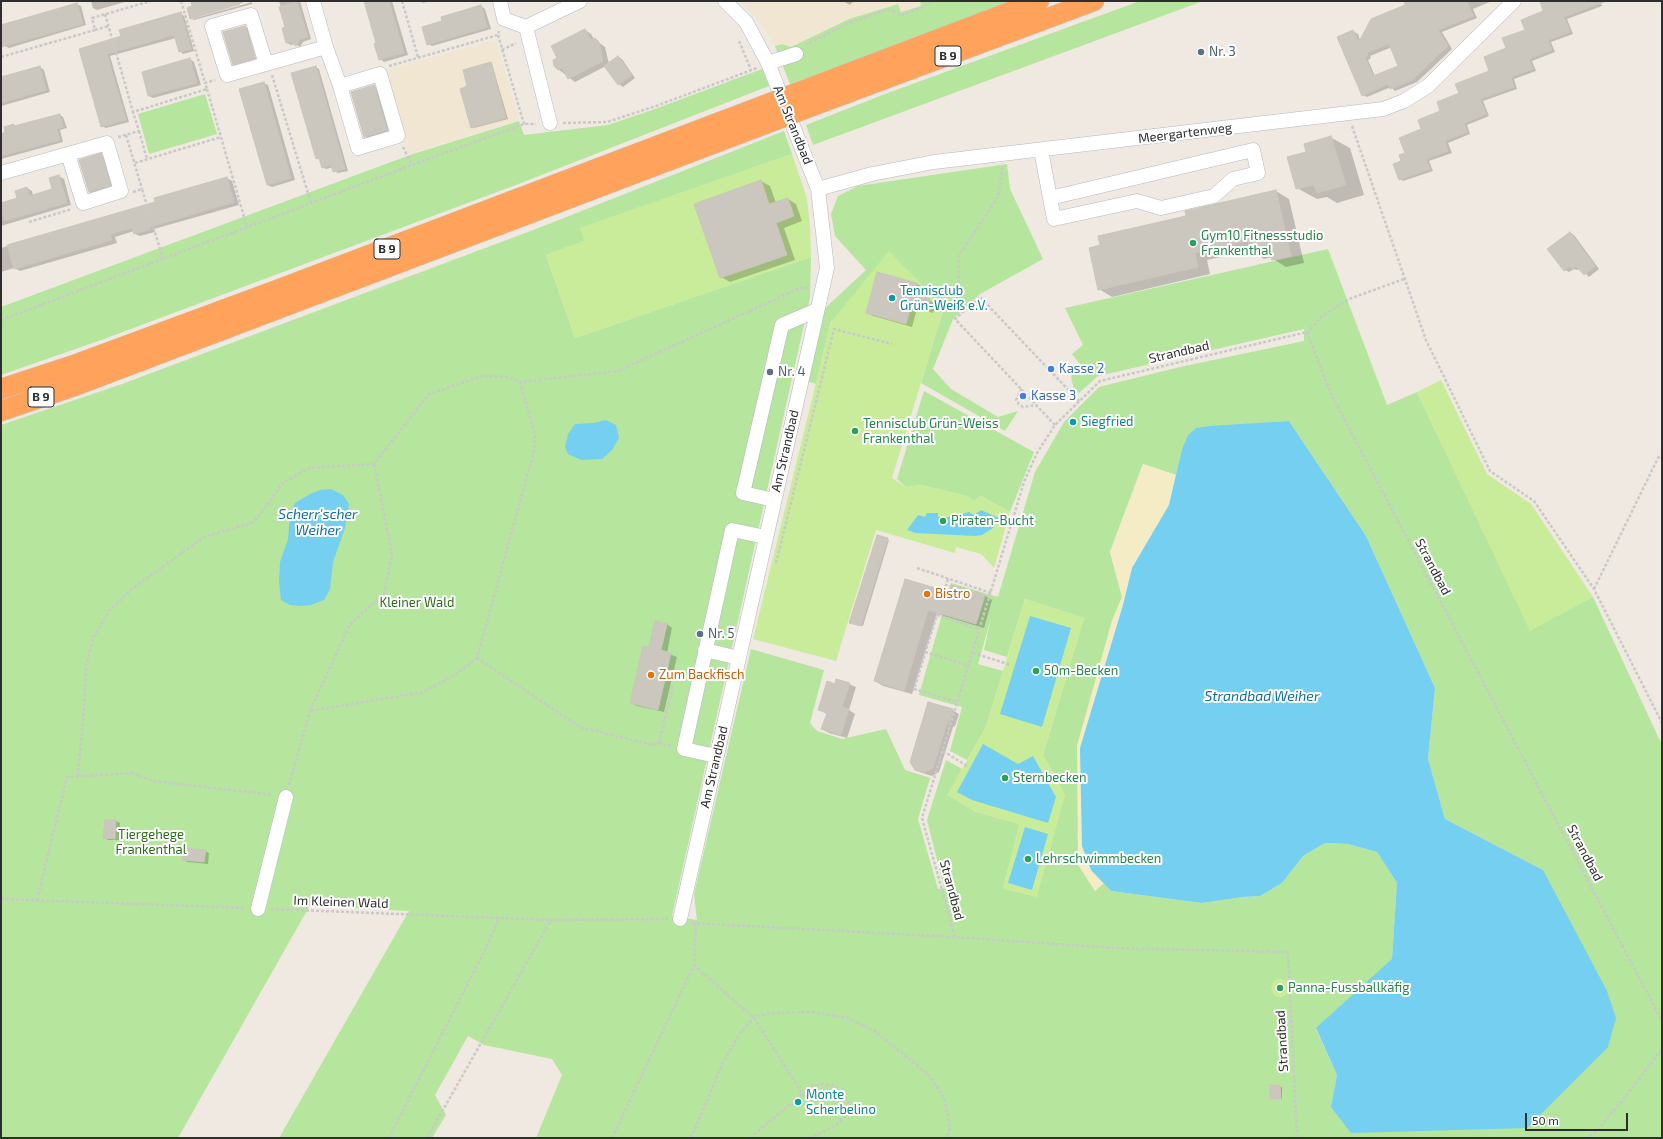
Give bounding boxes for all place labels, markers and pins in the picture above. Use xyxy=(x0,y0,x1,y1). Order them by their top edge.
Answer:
place label: Nr. 3 xyxy=(1209,44,1236,60)
marker: Nr. 3 xyxy=(1196,47,1206,57)
place label: Gym10 Fitnessstudio Frankenthal xyxy=(1201,228,1323,259)
marker: Gym10 Fitnessstudio Frankenthal xyxy=(1188,238,1198,248)
place label: Tennisclub Grün-Weiß e.V. xyxy=(900,283,988,314)
marker: Tennisclub Grün-Weiß e.V. xyxy=(887,293,897,303)
place label: Kasse 2 xyxy=(1059,361,1104,377)
place label: Nr. 4 xyxy=(778,364,806,380)
marker: Kasse 2 xyxy=(1046,364,1056,374)
marker: Nr. 4 xyxy=(765,367,775,377)
place label: Kasse 3 xyxy=(1031,388,1076,404)
marker: Kasse 3 xyxy=(1018,391,1028,401)
place label: Siegfried xyxy=(1081,414,1134,430)
place label: Tennisclub Grün-Weiss Frankenthal xyxy=(863,416,998,447)
marker: Siegfried xyxy=(1068,417,1078,427)
marker: Tennisclub Grün-Weiss Frankenthal xyxy=(850,426,860,436)
place label: Piraten-Bucht xyxy=(951,513,1034,529)
marker: Piraten-Bucht xyxy=(938,516,948,526)
place label: Bistro xyxy=(935,586,970,602)
marker: Bistro xyxy=(922,589,932,599)
place label: Nr. 5 xyxy=(708,626,735,642)
marker: Nr. 5 xyxy=(695,629,705,639)
place label: 50m-Becken xyxy=(1044,663,1118,679)
marker: 50m-Becken xyxy=(1031,666,1041,676)
place label: Zum Backfisch xyxy=(659,667,745,683)
marker: Zum Backfisch xyxy=(646,670,656,680)
place label: Sternbecken xyxy=(1013,770,1087,786)
marker: Sternbecken xyxy=(1000,773,1010,783)
place label: Lehrschwimmbecken xyxy=(1036,851,1161,867)
marker: Lehrschwimmbecken xyxy=(1023,854,1033,864)
place label: Panna-Fussballkäfig xyxy=(1288,980,1409,996)
marker: Panna-Fussballkäfig xyxy=(1275,983,1285,993)
place label: Monte Scherbelino xyxy=(806,1087,876,1118)
marker: Monte Scherbelino xyxy=(793,1097,803,1107)

